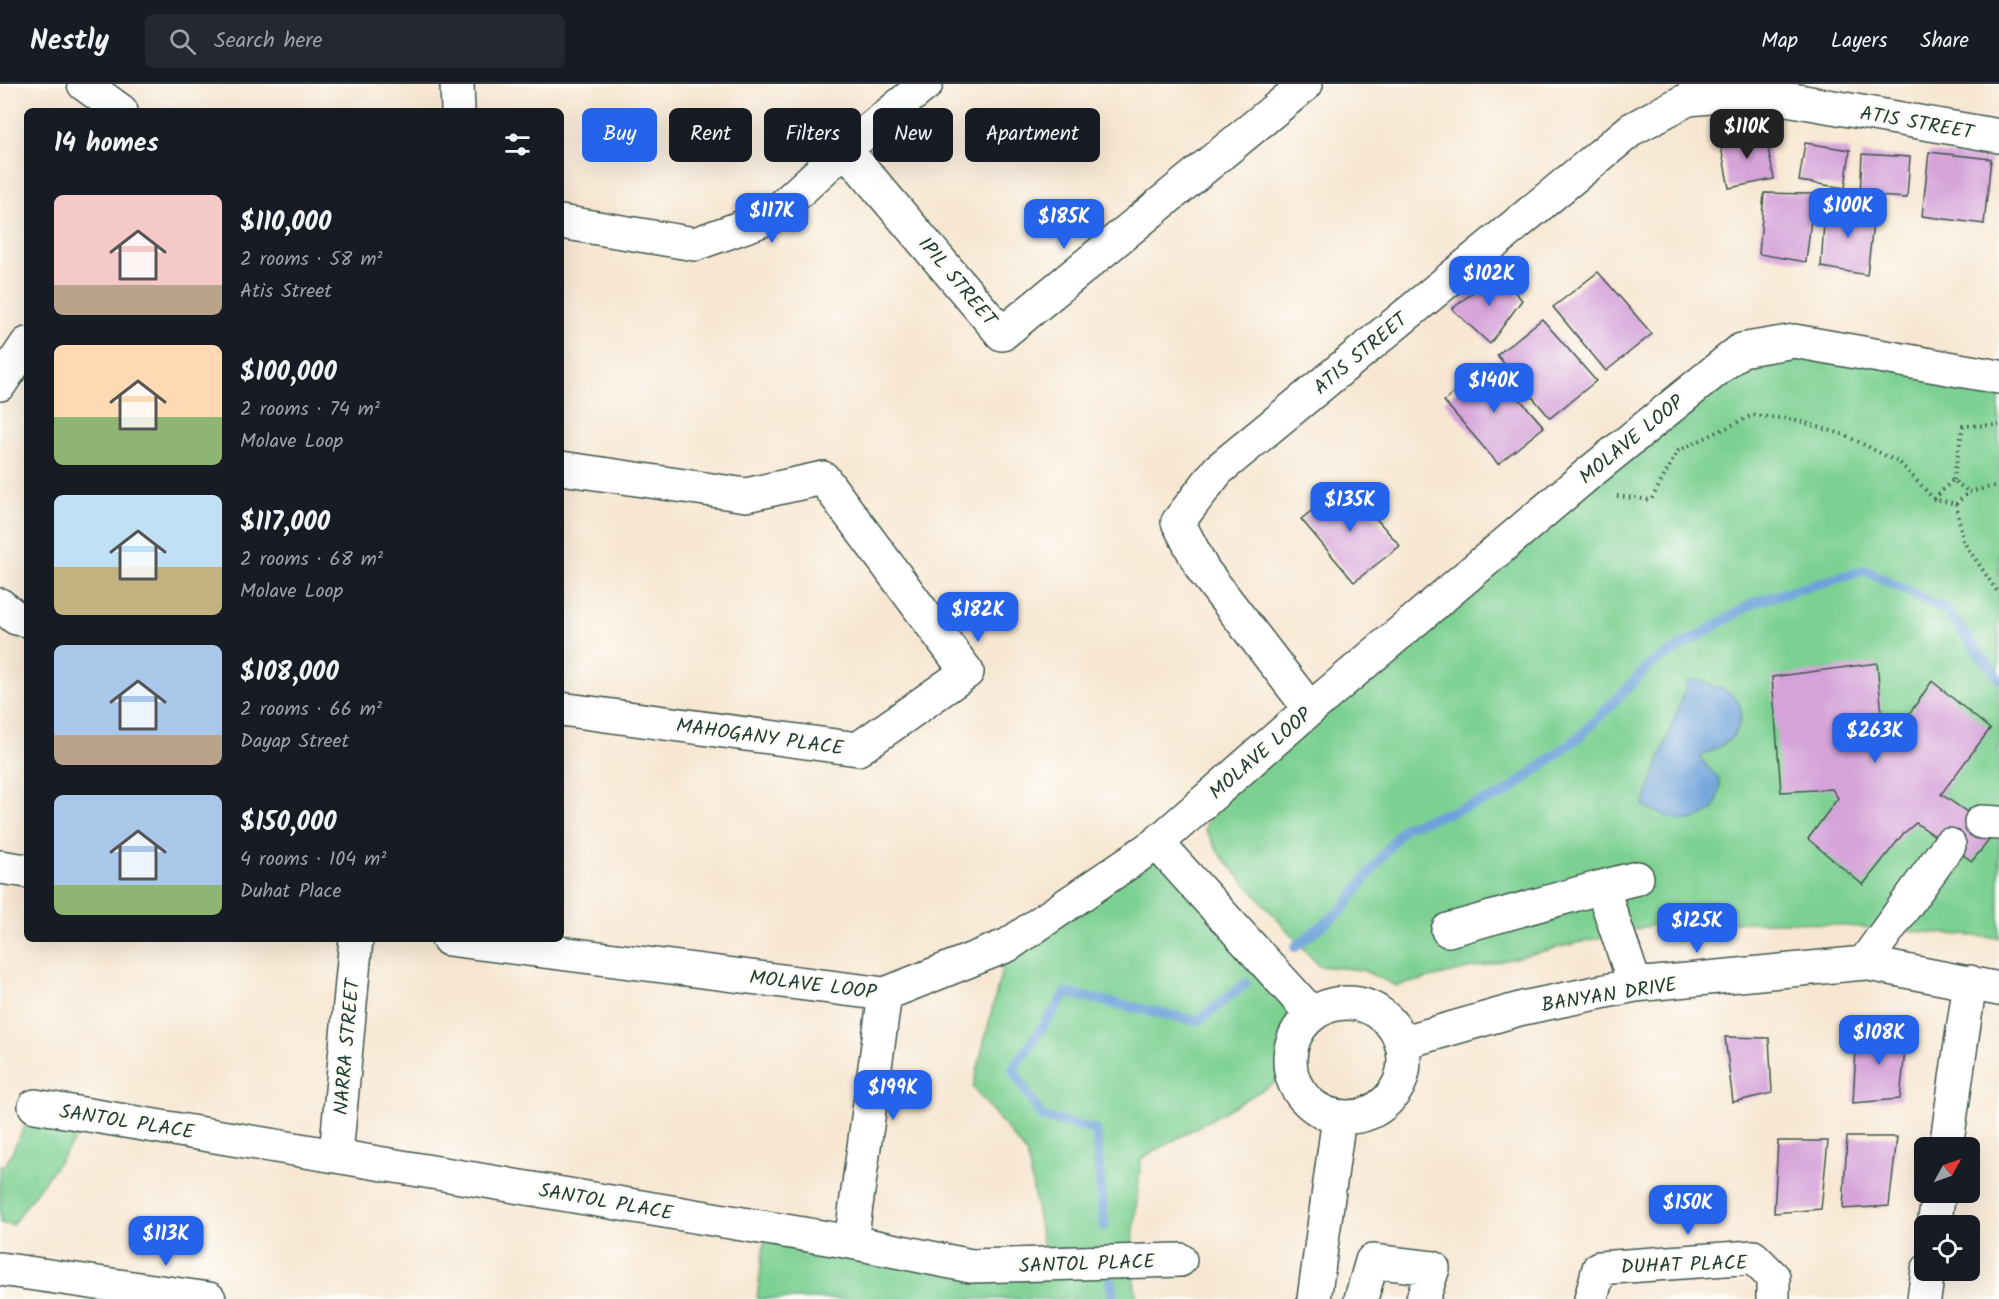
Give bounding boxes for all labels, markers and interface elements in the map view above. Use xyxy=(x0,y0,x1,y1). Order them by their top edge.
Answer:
search box xyxy=(145,14,565,68)
text: Nestly xyxy=(30,19,109,64)
text: Search here xyxy=(214,24,323,59)
icon: search xyxy=(166,25,199,58)
text: Map xyxy=(1761,25,1798,58)
text: Layers xyxy=(1831,25,1887,58)
text: Share xyxy=(1920,25,1969,58)
street label: ATIS STREET xyxy=(1857,98,1978,150)
chip: Buy xyxy=(582,108,657,162)
chip: Rent xyxy=(669,108,752,162)
chip: Filters xyxy=(764,108,861,162)
chip: New xyxy=(873,108,953,162)
chip: Apartment xyxy=(965,108,1100,162)
pin: $110K xyxy=(1705,109,1789,160)
text: $110K xyxy=(1724,112,1770,144)
text: 14 homes xyxy=(54,123,159,165)
icon: filters xyxy=(501,128,534,161)
pin: $100K xyxy=(1806,188,1890,239)
text: $100K xyxy=(1823,191,1873,223)
pin: $117K xyxy=(730,193,814,244)
text: $117K xyxy=(749,196,795,228)
pin: $185K xyxy=(1022,199,1106,250)
text: $110,000 xyxy=(240,202,331,244)
text: $185K xyxy=(1038,202,1090,234)
icon: home xyxy=(102,219,174,291)
street label: IPIL STREET xyxy=(909,230,1005,336)
text: 2 rooms · 58 m² xyxy=(240,244,382,276)
pin: $102K xyxy=(1447,256,1531,307)
text: $102K xyxy=(1463,259,1515,291)
text: Atis Street xyxy=(240,276,332,308)
street label: ATIS STREET xyxy=(1307,304,1417,404)
text: $100,000 xyxy=(240,352,337,394)
pin: $140K xyxy=(1452,363,1536,414)
text: $140K xyxy=(1468,366,1520,398)
icon: home xyxy=(102,369,174,441)
street label: MOLAVE LOOP xyxy=(1573,387,1693,493)
text: 2 rooms · 74 m² xyxy=(240,394,380,426)
text: Molave Loop xyxy=(240,426,343,458)
pin: $135K xyxy=(1308,482,1392,533)
text: $135K xyxy=(1325,485,1375,517)
text: $117,000 xyxy=(240,502,330,544)
icon: home xyxy=(102,519,174,591)
text: 2 rooms · 68 m² xyxy=(240,544,383,576)
text: Molave Loop xyxy=(240,576,343,608)
pin: $182K xyxy=(936,592,1020,643)
text: $182K xyxy=(951,595,1005,627)
text: $108,000 xyxy=(240,652,339,694)
icon: home xyxy=(102,669,174,741)
text: 2 rooms · 66 m² xyxy=(240,694,382,726)
street label: MOLAVE LOOP xyxy=(1203,700,1321,809)
street label: MAHOGANY PLACE xyxy=(674,710,847,766)
pin: $263K xyxy=(1833,713,1917,764)
text: $263K xyxy=(1846,716,1904,748)
text: Dayap Street xyxy=(240,726,349,758)
text: $150,000 xyxy=(240,802,337,844)
icon: home xyxy=(102,819,174,891)
text: 4 rooms · 104 m² xyxy=(240,844,386,876)
text: Duhat Place xyxy=(240,876,341,908)
pin: $125K xyxy=(1655,903,1739,954)
text: $125K xyxy=(1671,906,1723,938)
street label: MOLAVE LOOP xyxy=(747,962,879,1010)
street label: BANYAN DRIVE xyxy=(1539,969,1681,1022)
street label: NARRA STREET xyxy=(326,976,370,1116)
pin: $108K xyxy=(1837,1015,1921,1066)
text: $108K xyxy=(1853,1018,1905,1050)
pin: $199K xyxy=(851,1070,935,1121)
text: $199K xyxy=(868,1073,918,1105)
street label: SANTOL PLACE xyxy=(57,1097,198,1150)
north arrow xyxy=(1914,1137,1980,1203)
map controls xyxy=(1914,1137,1980,1281)
street label: SANTOL PLACE xyxy=(536,1175,677,1231)
pin: $150K xyxy=(1646,1185,1730,1236)
text: $150K xyxy=(1663,1188,1713,1220)
button: locate xyxy=(1914,1215,1980,1281)
pin: $113K xyxy=(124,1216,208,1267)
text: $113K xyxy=(143,1219,189,1251)
street label: SANTOL PLACE xyxy=(1019,1247,1157,1283)
street label: DUHAT PLACE xyxy=(1620,1248,1749,1284)

